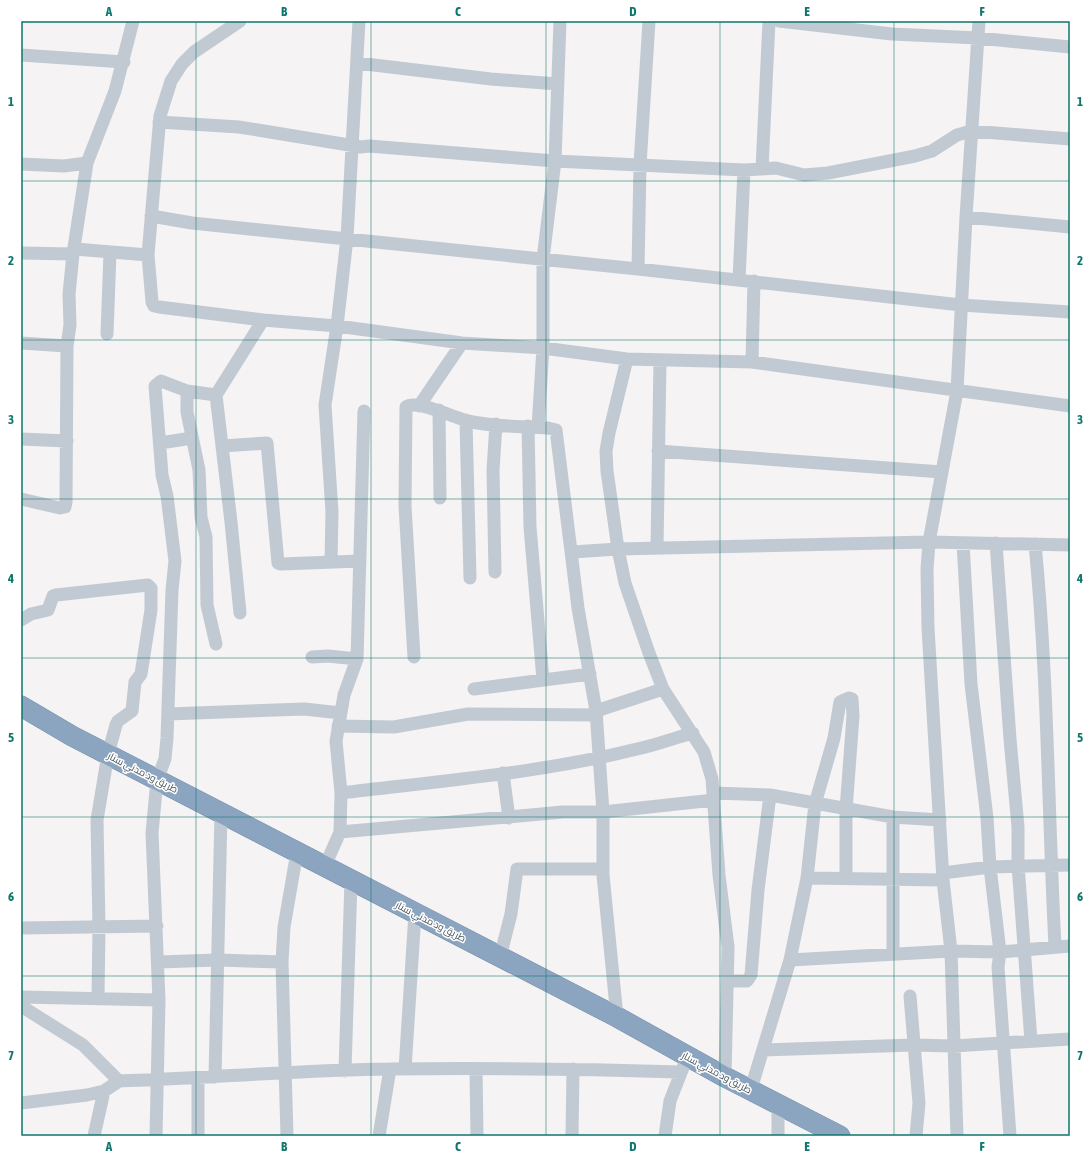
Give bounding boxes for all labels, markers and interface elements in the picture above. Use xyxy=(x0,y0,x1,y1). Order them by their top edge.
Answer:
text: A xyxy=(105,4,113,19)
text: B xyxy=(281,4,288,19)
text: C xyxy=(455,4,461,19)
text: D xyxy=(629,4,637,19)
text: E xyxy=(804,4,810,19)
text: F xyxy=(979,4,985,19)
text: 1 xyxy=(8,94,14,109)
text: 1 xyxy=(1077,94,1083,109)
text: 2 xyxy=(8,253,14,268)
text: 2 xyxy=(1077,253,1083,268)
text: 3 xyxy=(8,412,14,427)
text: 3 xyxy=(1077,412,1083,427)
text: 4 xyxy=(7,571,14,586)
text: 4 xyxy=(1076,571,1083,586)
text: 5 xyxy=(8,730,14,745)
text: 5 xyxy=(1077,730,1083,745)
street label: طريق ود مدني سنار xyxy=(104,750,180,797)
text: 6 xyxy=(8,889,14,904)
text: 6 xyxy=(1077,889,1083,904)
street label: طريق ود مدني سنار xyxy=(392,899,468,946)
text: 7 xyxy=(8,1048,14,1063)
text: 7 xyxy=(1077,1048,1083,1063)
street label: طريق ود مدني سنار xyxy=(678,1049,753,1097)
text: A xyxy=(105,1139,113,1154)
text: B xyxy=(281,1139,288,1154)
text: C xyxy=(455,1139,461,1154)
text: D xyxy=(629,1139,637,1154)
text: E xyxy=(804,1139,810,1154)
text: F xyxy=(979,1139,985,1154)

